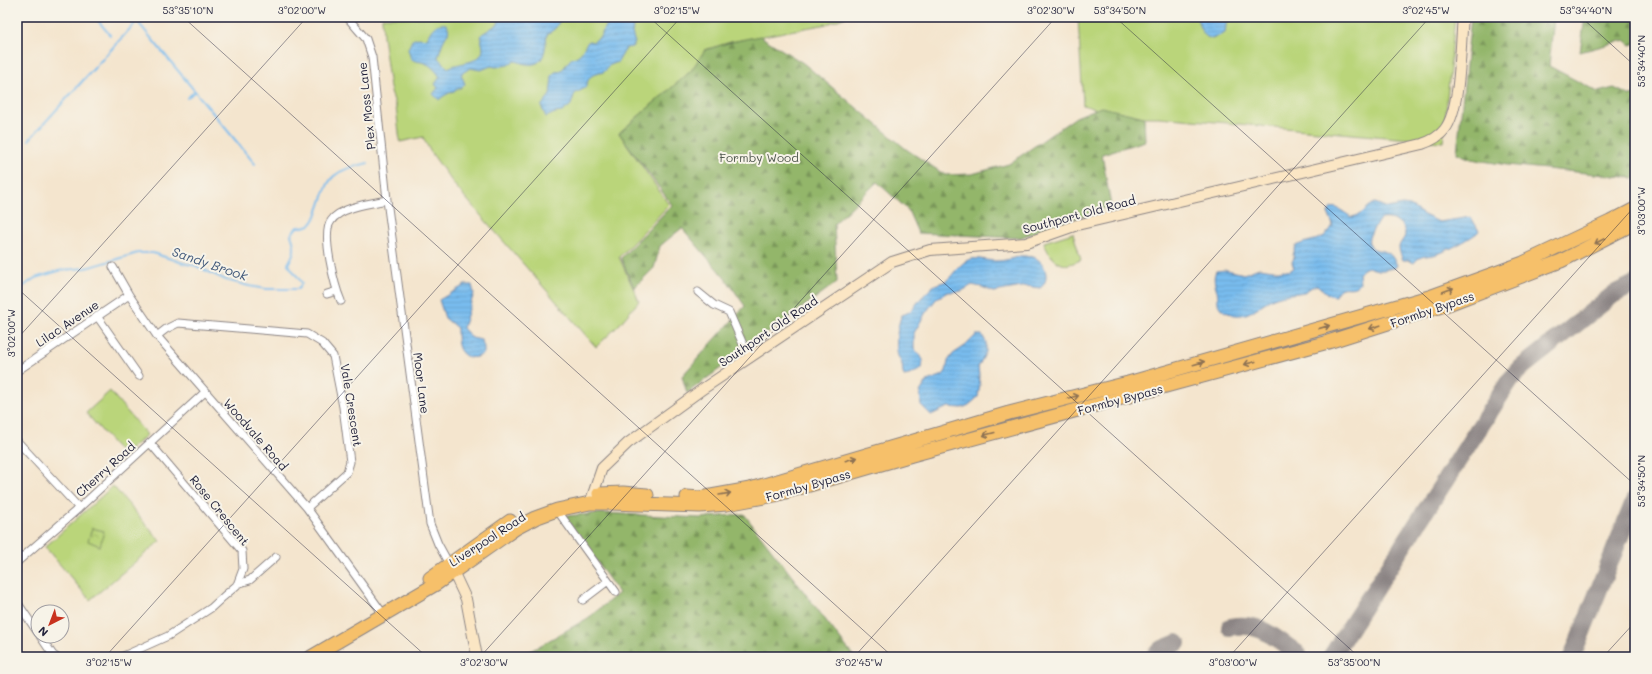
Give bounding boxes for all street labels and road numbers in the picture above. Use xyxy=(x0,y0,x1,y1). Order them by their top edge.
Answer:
street label: Plex Moss Lane xyxy=(353,62,379,150)
street label: Southport Old Road xyxy=(1021,191,1137,237)
street label: Formby Bypass xyxy=(1388,287,1476,331)
street label: Southport Old Road xyxy=(715,292,821,370)
street label: Lilac Avenue xyxy=(32,296,102,350)
street label: Moor Lane xyxy=(410,351,434,415)
street label: Vale Crescent xyxy=(338,362,366,448)
street label: Formby Bypass xyxy=(1076,380,1164,418)
street label: Woodvale Road xyxy=(220,395,292,474)
street label: Cherry Road xyxy=(72,438,138,500)
street label: Formby Bypass xyxy=(764,465,852,505)
street label: Rose Crescent xyxy=(187,471,253,549)
street label: Liverpool Road xyxy=(446,508,529,570)

